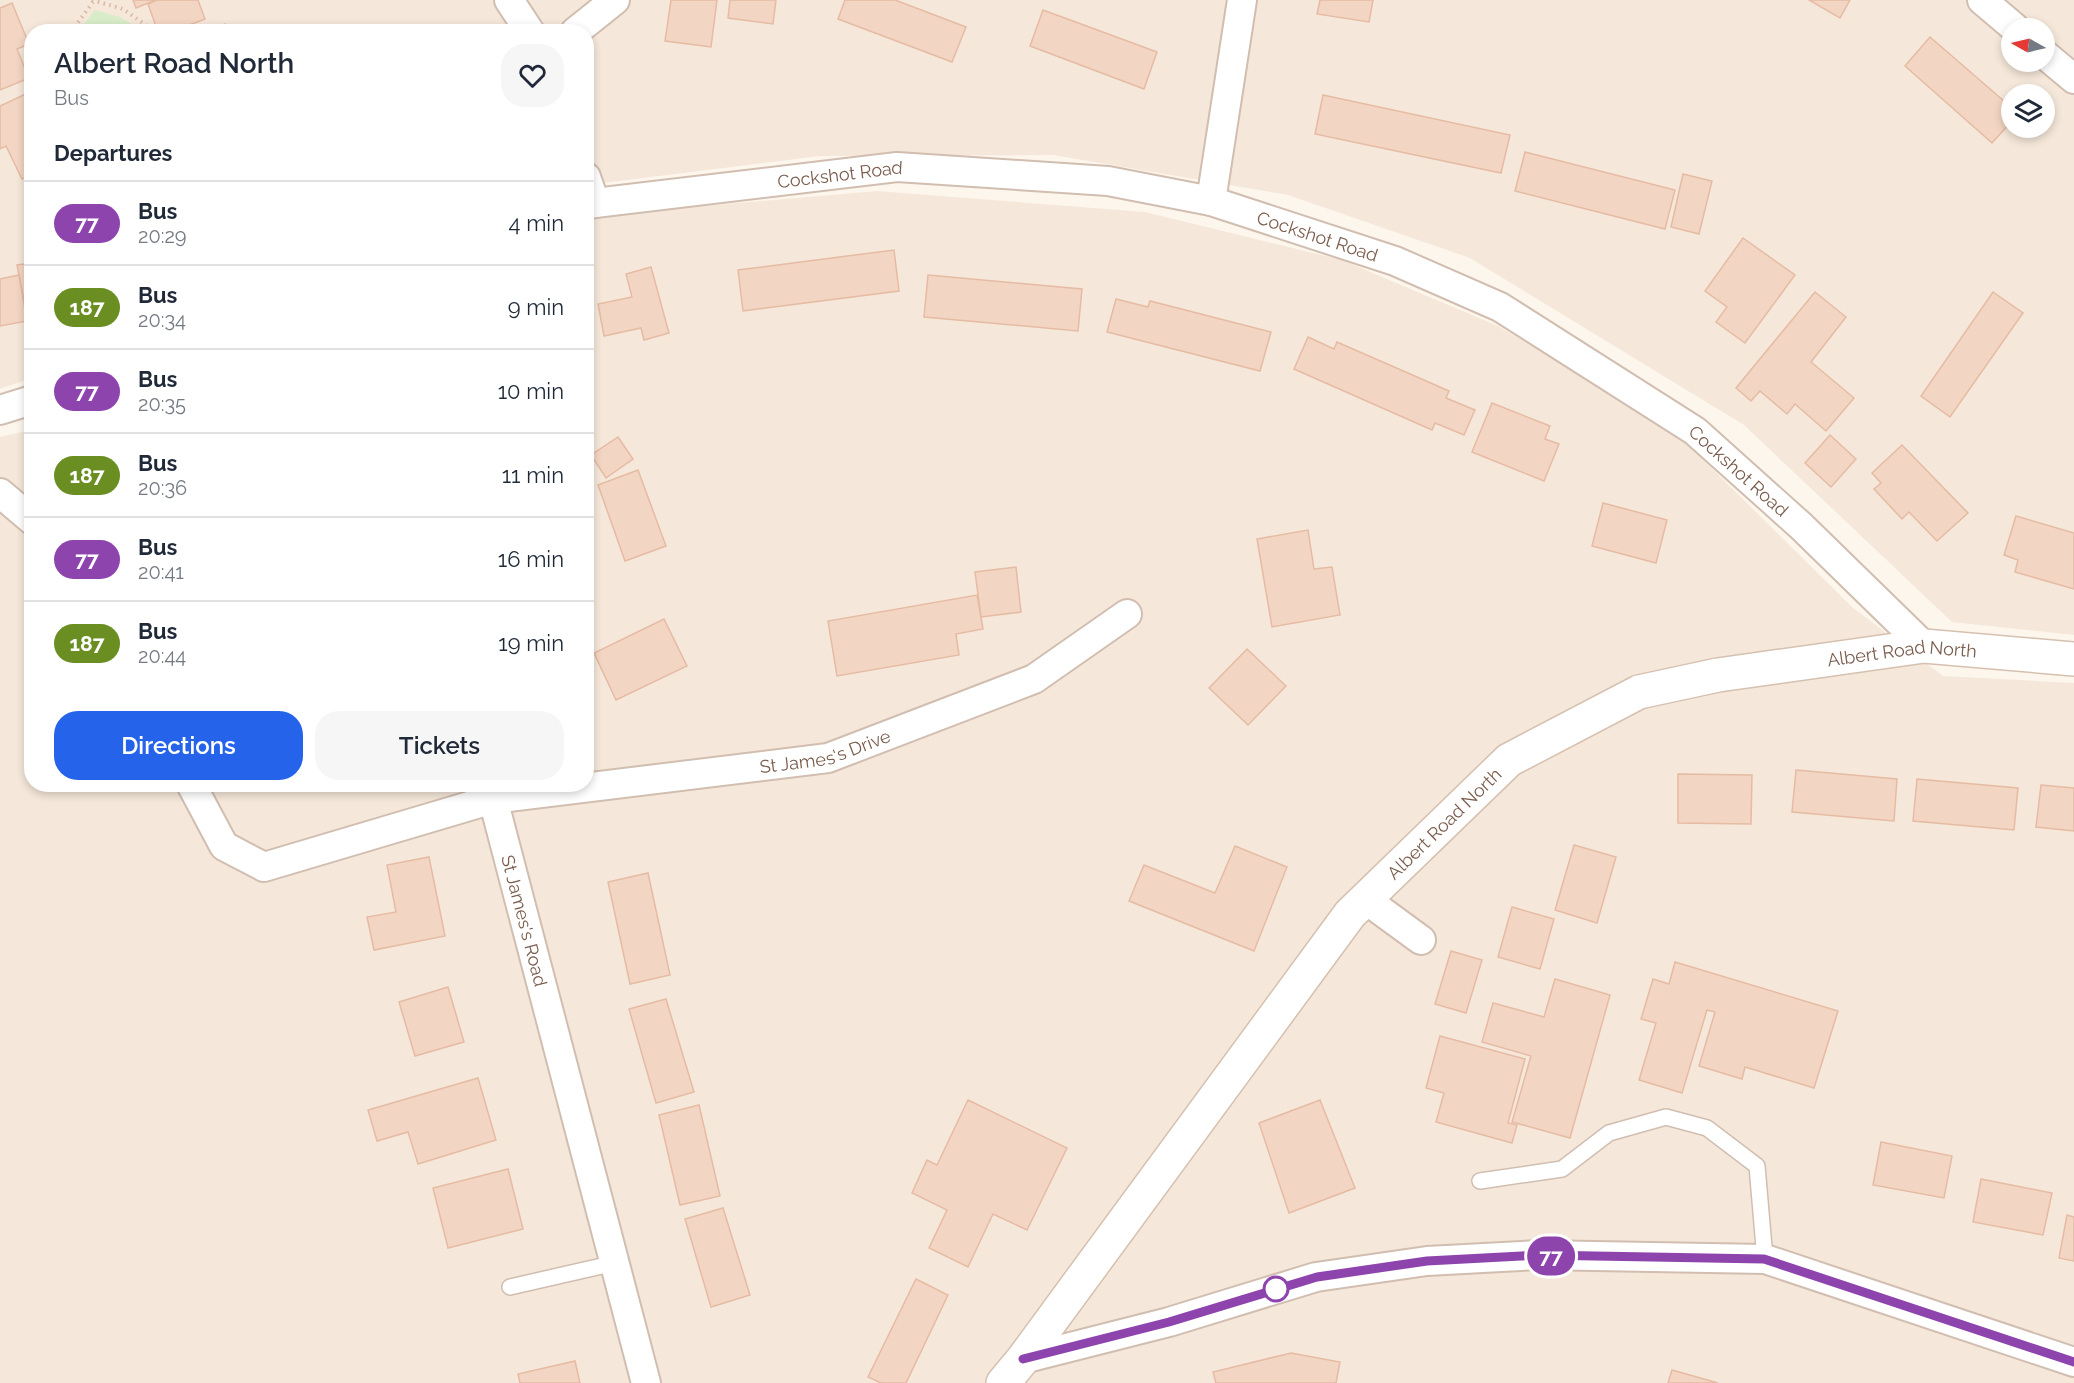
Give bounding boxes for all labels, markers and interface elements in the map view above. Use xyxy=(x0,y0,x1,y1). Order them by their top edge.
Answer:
north arrow xyxy=(2001,18,2055,72)
map controls xyxy=(2001,18,2055,138)
button: heart xyxy=(501,44,564,107)
text: Albert Road North xyxy=(54,47,294,80)
button: layers xyxy=(2001,84,2055,138)
text: Bus xyxy=(54,86,89,110)
text: Departures xyxy=(54,140,172,166)
street label: Cockshot Road xyxy=(776,156,903,192)
text: Bus xyxy=(138,198,177,224)
street label: Cockshot Road xyxy=(1255,206,1381,265)
text: 4 min xyxy=(509,210,564,236)
text: 77 xyxy=(75,211,99,236)
text: 20:29 xyxy=(138,224,187,248)
text: Bus xyxy=(138,282,177,308)
text: 9 min xyxy=(508,294,564,320)
text: 187 xyxy=(70,295,104,320)
text: 20:34 xyxy=(138,308,186,332)
text: Bus xyxy=(138,366,177,392)
text: 10 min xyxy=(498,378,564,404)
text: 77 xyxy=(75,379,99,404)
text: 20:35 xyxy=(138,392,186,416)
street label: Cockshot Road xyxy=(1685,420,1793,520)
text: Bus xyxy=(138,450,177,476)
text: 11 min xyxy=(502,462,564,488)
text: 187 xyxy=(70,463,104,488)
text: 20:36 xyxy=(138,476,187,500)
text: Bus xyxy=(138,534,177,560)
text: 16 min xyxy=(498,546,564,572)
text: 77 xyxy=(75,547,99,572)
text: 20:41 xyxy=(138,560,184,584)
text: Bus xyxy=(138,618,177,644)
text: 19 min xyxy=(498,630,564,656)
text: 187 xyxy=(70,631,104,656)
street label: Albert Road North xyxy=(1826,635,1978,670)
text: 20:44 xyxy=(138,644,186,668)
button: Directions xyxy=(54,711,303,780)
button: Tickets xyxy=(315,711,564,780)
street label: St James's Drive xyxy=(758,724,894,777)
street label: Albert Road North xyxy=(1382,763,1505,883)
street label: St James's Road xyxy=(498,853,552,989)
line badge: 77 xyxy=(1524,1236,1578,1276)
text: 77 xyxy=(1539,1244,1563,1269)
unlabelled marker xyxy=(1263,1276,1289,1302)

